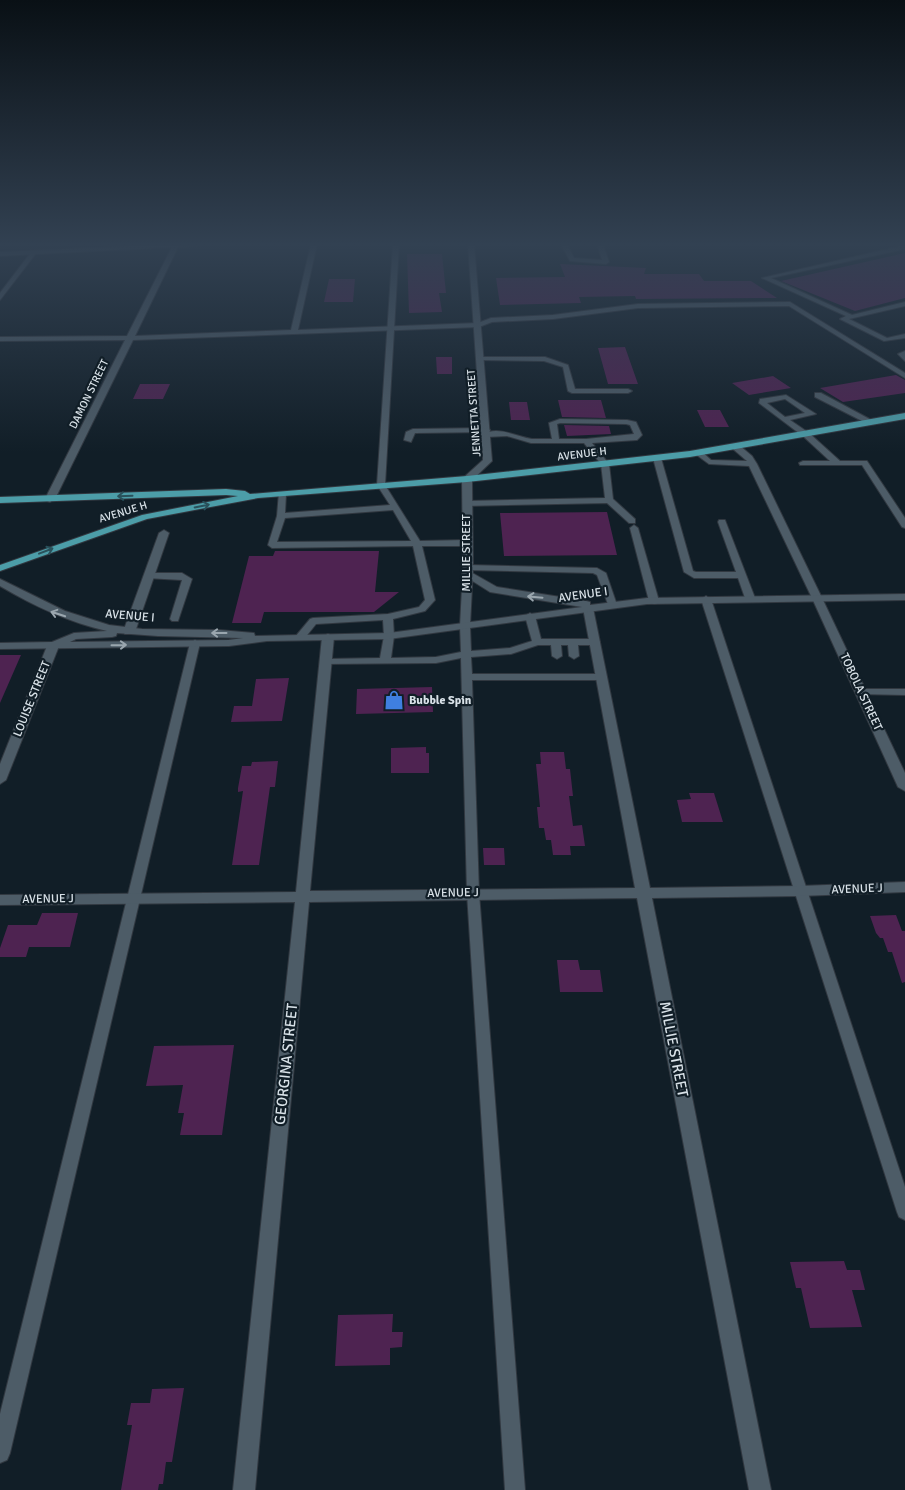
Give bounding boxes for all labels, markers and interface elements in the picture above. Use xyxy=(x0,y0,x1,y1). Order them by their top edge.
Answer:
street label: DAMON STREET xyxy=(67,357,112,431)
street label: JENNETTA STREET xyxy=(464,368,484,457)
street label: AVENUE H xyxy=(557,445,607,463)
one-way arrow xyxy=(117,491,133,500)
street label: AVENUE H xyxy=(97,499,149,525)
one-way arrow xyxy=(193,501,209,511)
street label: MILLIE STREET xyxy=(459,514,474,592)
one-way arrow xyxy=(37,546,53,555)
street label: AVENUE I xyxy=(557,584,609,606)
one-way arrow xyxy=(527,592,543,602)
street label: AVENUE I xyxy=(105,606,155,626)
one-way arrow xyxy=(51,608,67,618)
one-way arrow xyxy=(211,628,227,638)
one-way arrow xyxy=(110,640,126,650)
street label: TOBOLA STREET xyxy=(837,651,886,733)
street label: LOUISE STREET xyxy=(10,659,54,739)
shop icon: Bubble Spin xyxy=(383,689,405,711)
place label: Bubble Spin xyxy=(409,693,472,708)
street label: AVENUE J xyxy=(831,881,883,897)
street label: AVENUE J xyxy=(427,885,479,901)
street label: AVENUE J xyxy=(22,891,74,907)
street label: MILLIE STREET xyxy=(656,1000,692,1099)
street label: GEORGINA STREET xyxy=(271,1002,301,1126)

